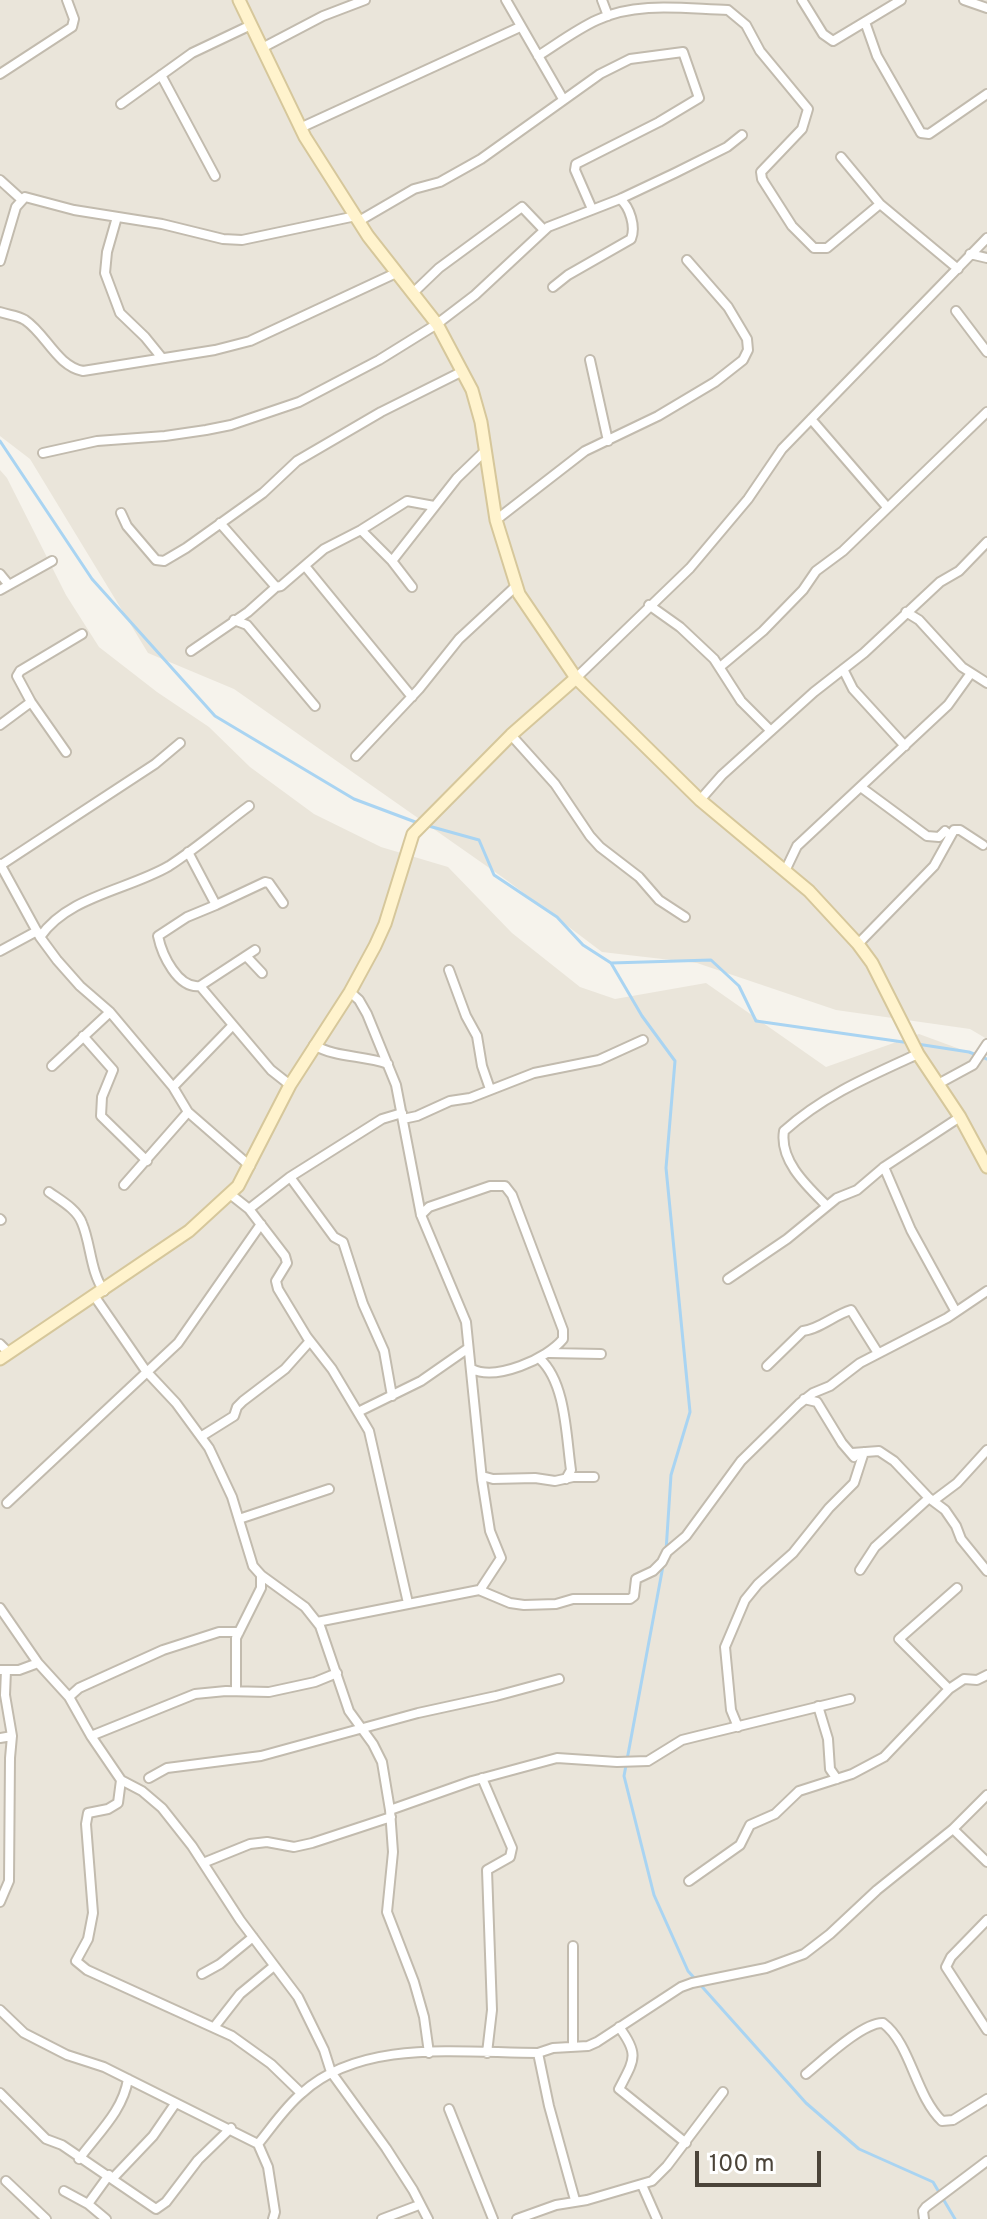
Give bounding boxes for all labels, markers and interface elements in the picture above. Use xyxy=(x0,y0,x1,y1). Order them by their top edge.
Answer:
scale bar xyxy=(699,2135,825,2185)
text: 100 m xyxy=(709,2150,775,2180)

